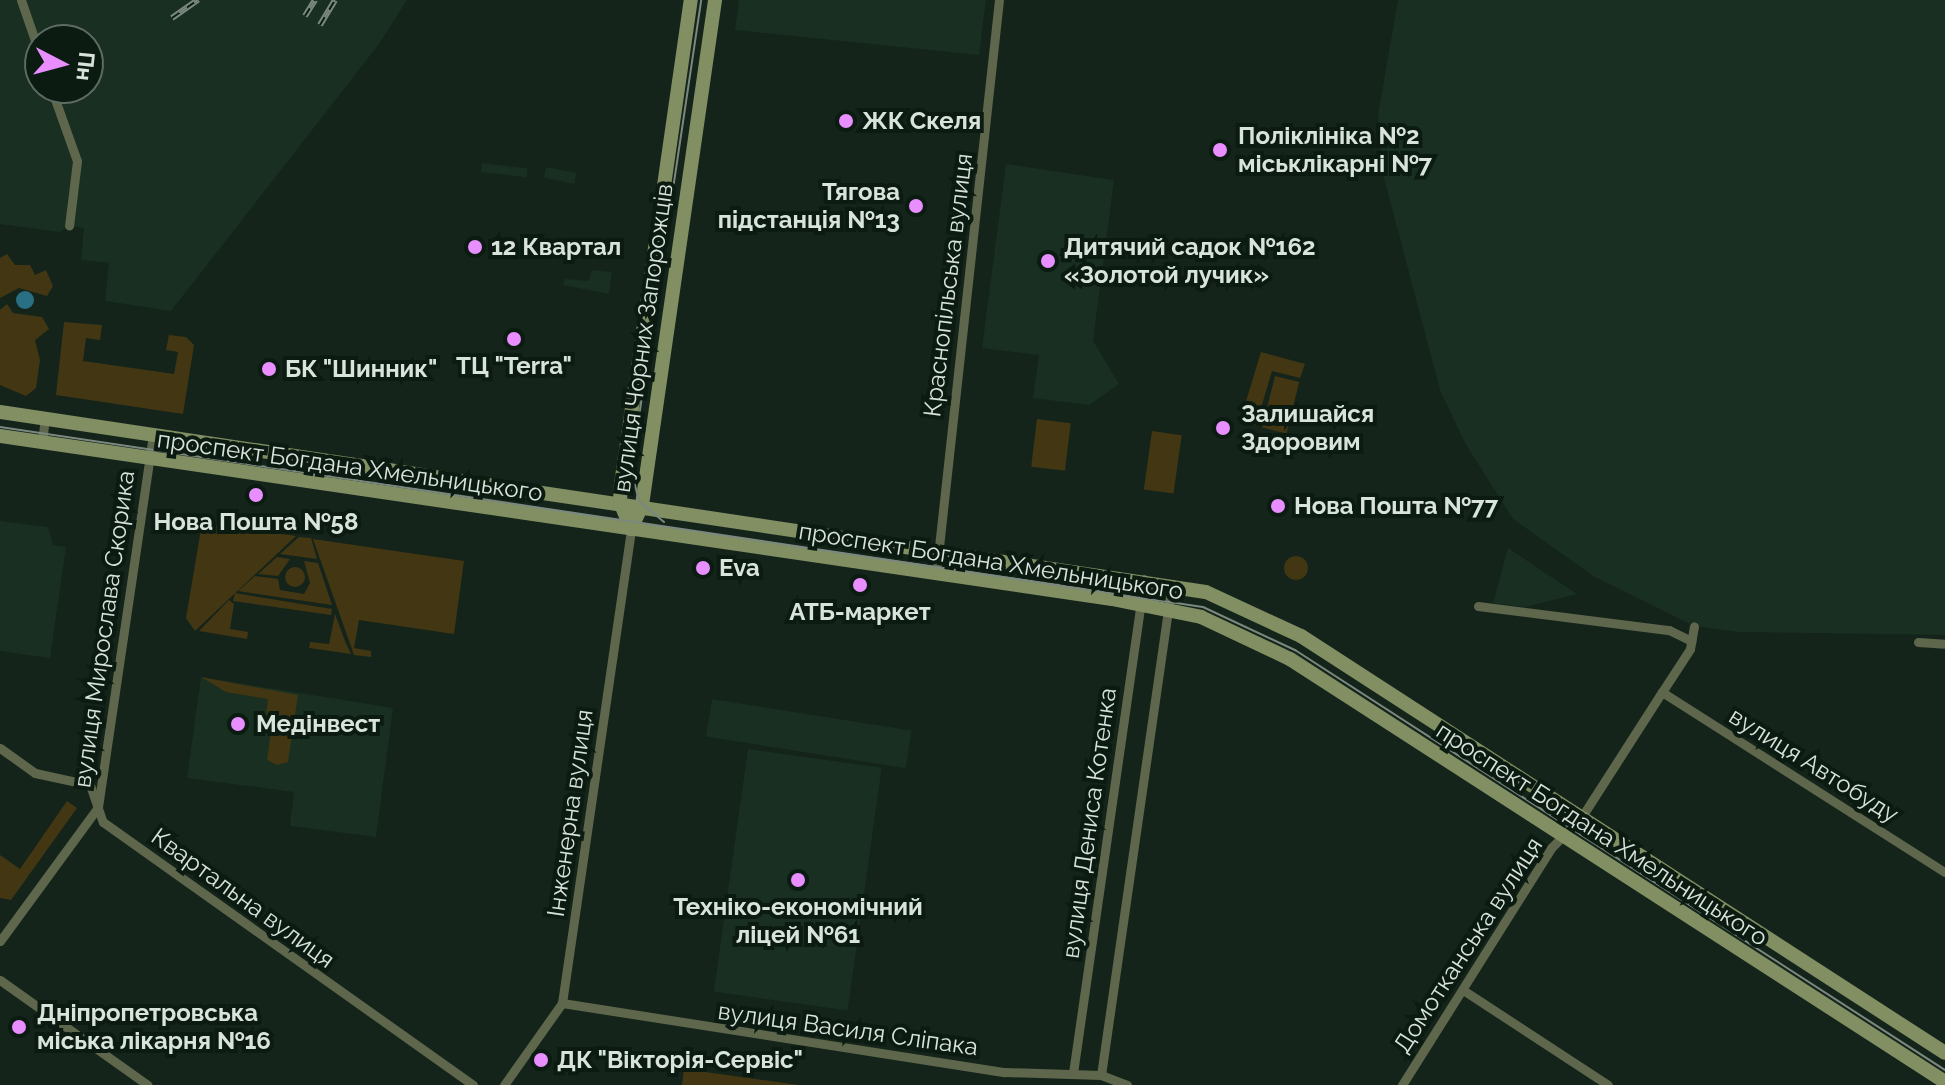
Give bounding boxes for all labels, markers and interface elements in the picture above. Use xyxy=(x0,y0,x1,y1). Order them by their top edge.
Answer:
north arrow xyxy=(24,24,104,104)
text: Пн xyxy=(71,50,100,82)
place label: ЖК Скеля xyxy=(862,107,982,135)
marker: ЖК Скеля xyxy=(837,112,855,130)
place label: Поліклініка №2 міськлікарні №7 xyxy=(1238,122,1432,178)
marker: Поліклініка №2 міськлікарні №7 xyxy=(1209,139,1231,161)
street label: Краснопільська вулиця xyxy=(918,152,978,418)
place label: Тягова пiдстанцiя №13 xyxy=(718,178,900,234)
street label: вулиця Чорних Запорожців xyxy=(607,182,679,494)
marker: Тягова пiдстанцiя №13 xyxy=(907,197,925,215)
place label: 12 Квартал xyxy=(491,233,621,261)
place label: Дитячий садок №162 «Золотой лучик» xyxy=(1064,233,1315,289)
marker: 12 Квартал xyxy=(466,238,484,256)
marker: Дитячий садок №162 «Золотой лучик» xyxy=(1039,252,1057,270)
marker: ТЦ "Terra" xyxy=(505,330,523,348)
place label: ТЦ "Terra" xyxy=(456,352,572,380)
place label: БК "Шинник" xyxy=(285,355,438,383)
marker: БК "Шинник" xyxy=(260,360,278,378)
place label: Залишайся Здоровим xyxy=(1241,400,1374,456)
marker: Залишайся Здоровим xyxy=(1212,417,1234,439)
street label: проспект Богдана Хмельницького xyxy=(155,425,545,507)
street label: вулиця Мирослава Скорика xyxy=(67,469,141,789)
marker: Нова Пошта №58 xyxy=(247,486,265,504)
place label: Нова Пошта №77 xyxy=(1294,492,1498,520)
marker: Нова Пошта №77 xyxy=(1269,497,1287,515)
place label: Нова Пошта №58 xyxy=(154,508,358,536)
street label: проспект Богдана Хмельницького xyxy=(797,516,1185,606)
place label: Eva xyxy=(719,554,760,582)
marker: Eva xyxy=(694,559,712,577)
marker: АТБ-маркет xyxy=(851,576,869,594)
place label: АТБ-маркет xyxy=(789,598,931,626)
street label: вулиця Дениса Котенка xyxy=(1056,686,1122,960)
street label: вулиця Автобуду xyxy=(1724,701,1904,829)
street label: Інженерна вулиця xyxy=(541,707,599,919)
place label: Медінвест xyxy=(256,710,380,738)
marker: Медінвест xyxy=(227,713,249,735)
street label: проспект Богдана Хмельницького xyxy=(1431,716,1773,952)
street label: Квартальна вулиця xyxy=(146,822,340,974)
street label: Домотканська вулиця xyxy=(1388,832,1548,1058)
marker: Техніко-економічний ліцей №61 xyxy=(789,871,807,889)
place label: Техніко-економічний ліцей №61 xyxy=(673,893,923,949)
street label: вулиця Василя Сліпака xyxy=(716,996,980,1062)
place label: Дніпропетровська міська лікарня №16 xyxy=(37,999,271,1055)
marker: Дніпропетровська міська лікарня №16 xyxy=(8,1016,30,1038)
place label: ДК "Вікторія-Сервіс" xyxy=(557,1046,804,1074)
marker: ДК "Вікторія-Сервіс" xyxy=(532,1051,550,1069)

